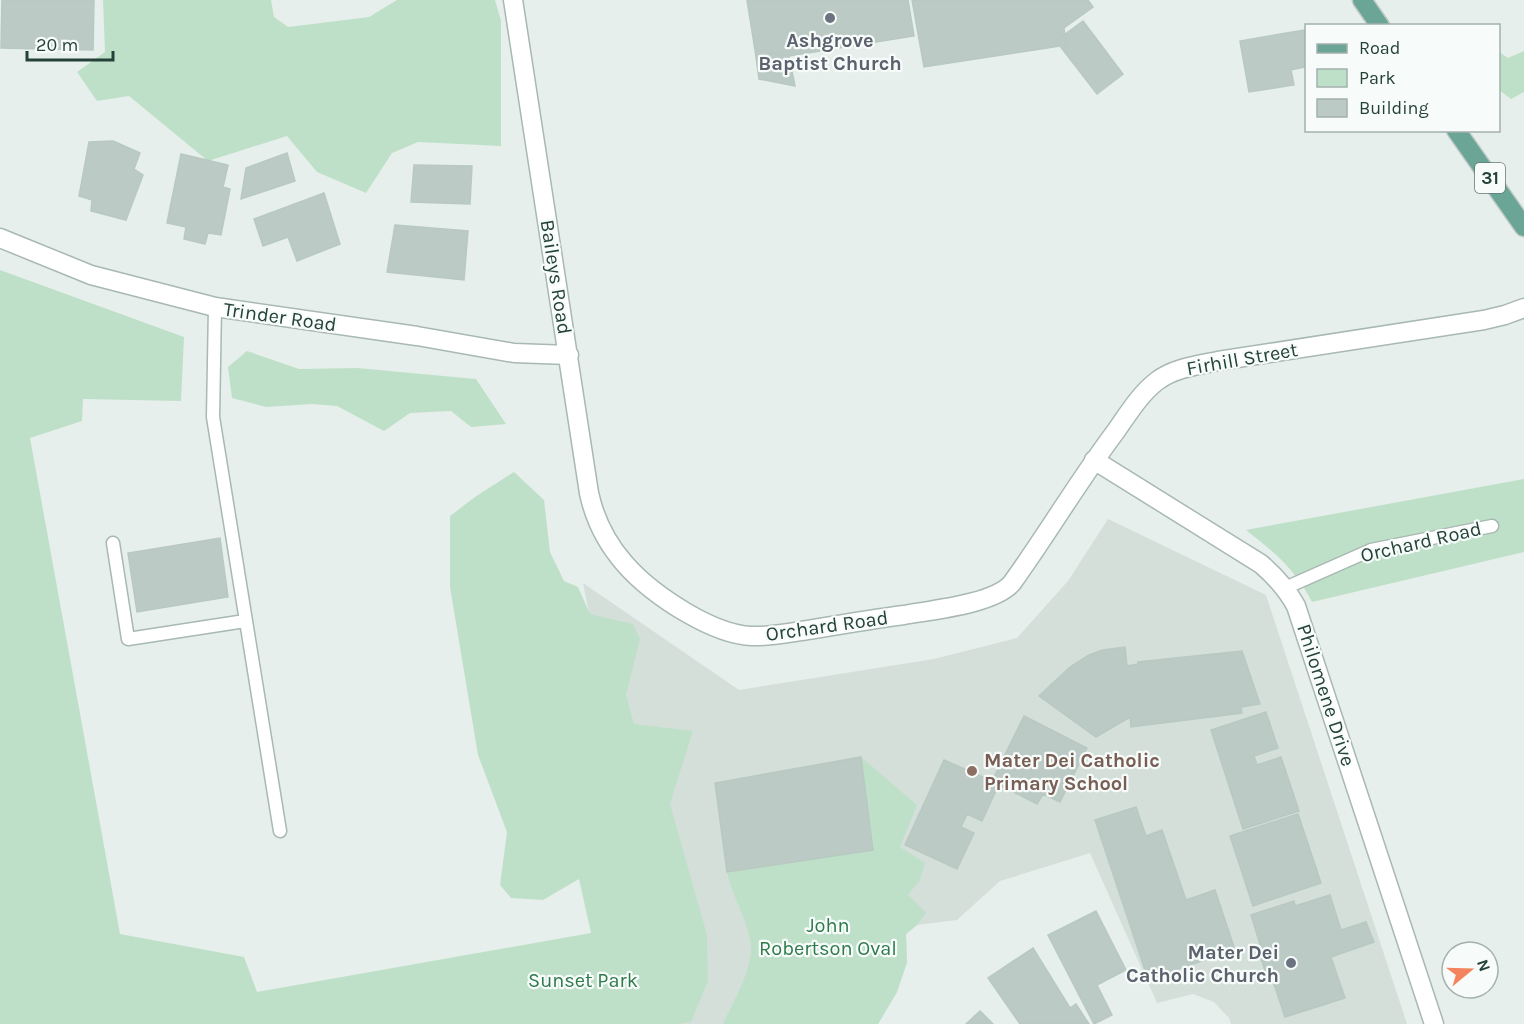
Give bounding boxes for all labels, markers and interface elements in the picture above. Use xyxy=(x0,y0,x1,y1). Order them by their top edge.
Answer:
marker: Ashgrove Baptist Church xyxy=(823,11,837,25)
scale bar xyxy=(27,24,112,62)
legend xyxy=(1305,24,1500,132)
place label: Ashgrove Baptist Church xyxy=(758,29,902,75)
text: 20 m xyxy=(36,34,78,56)
text: Road xyxy=(1359,37,1400,59)
text: Park xyxy=(1359,67,1396,89)
text: Building xyxy=(1359,97,1429,119)
road number: 31 xyxy=(1475,163,1505,193)
street label: Baileys Road xyxy=(536,218,576,336)
street label: Trinder Road xyxy=(222,298,338,336)
street label: Firhill Street xyxy=(1185,338,1300,380)
street label: Orchard Road xyxy=(1358,517,1484,567)
street label: Orchard Road xyxy=(764,606,890,646)
street label: Philomene Drive xyxy=(1292,621,1360,769)
place label: Mater Dei Catholic Primary School xyxy=(984,749,1160,795)
marker: Mater Dei Catholic Primary School xyxy=(965,764,979,778)
park label: John Robertson Oval xyxy=(759,914,897,960)
north arrow xyxy=(1440,940,1500,1000)
place label: Mater Dei Catholic Church xyxy=(1126,941,1279,987)
marker: Mater Dei Catholic Church xyxy=(1284,956,1298,970)
text: N xyxy=(1473,957,1495,974)
park label: Sunset Park xyxy=(528,969,638,992)

